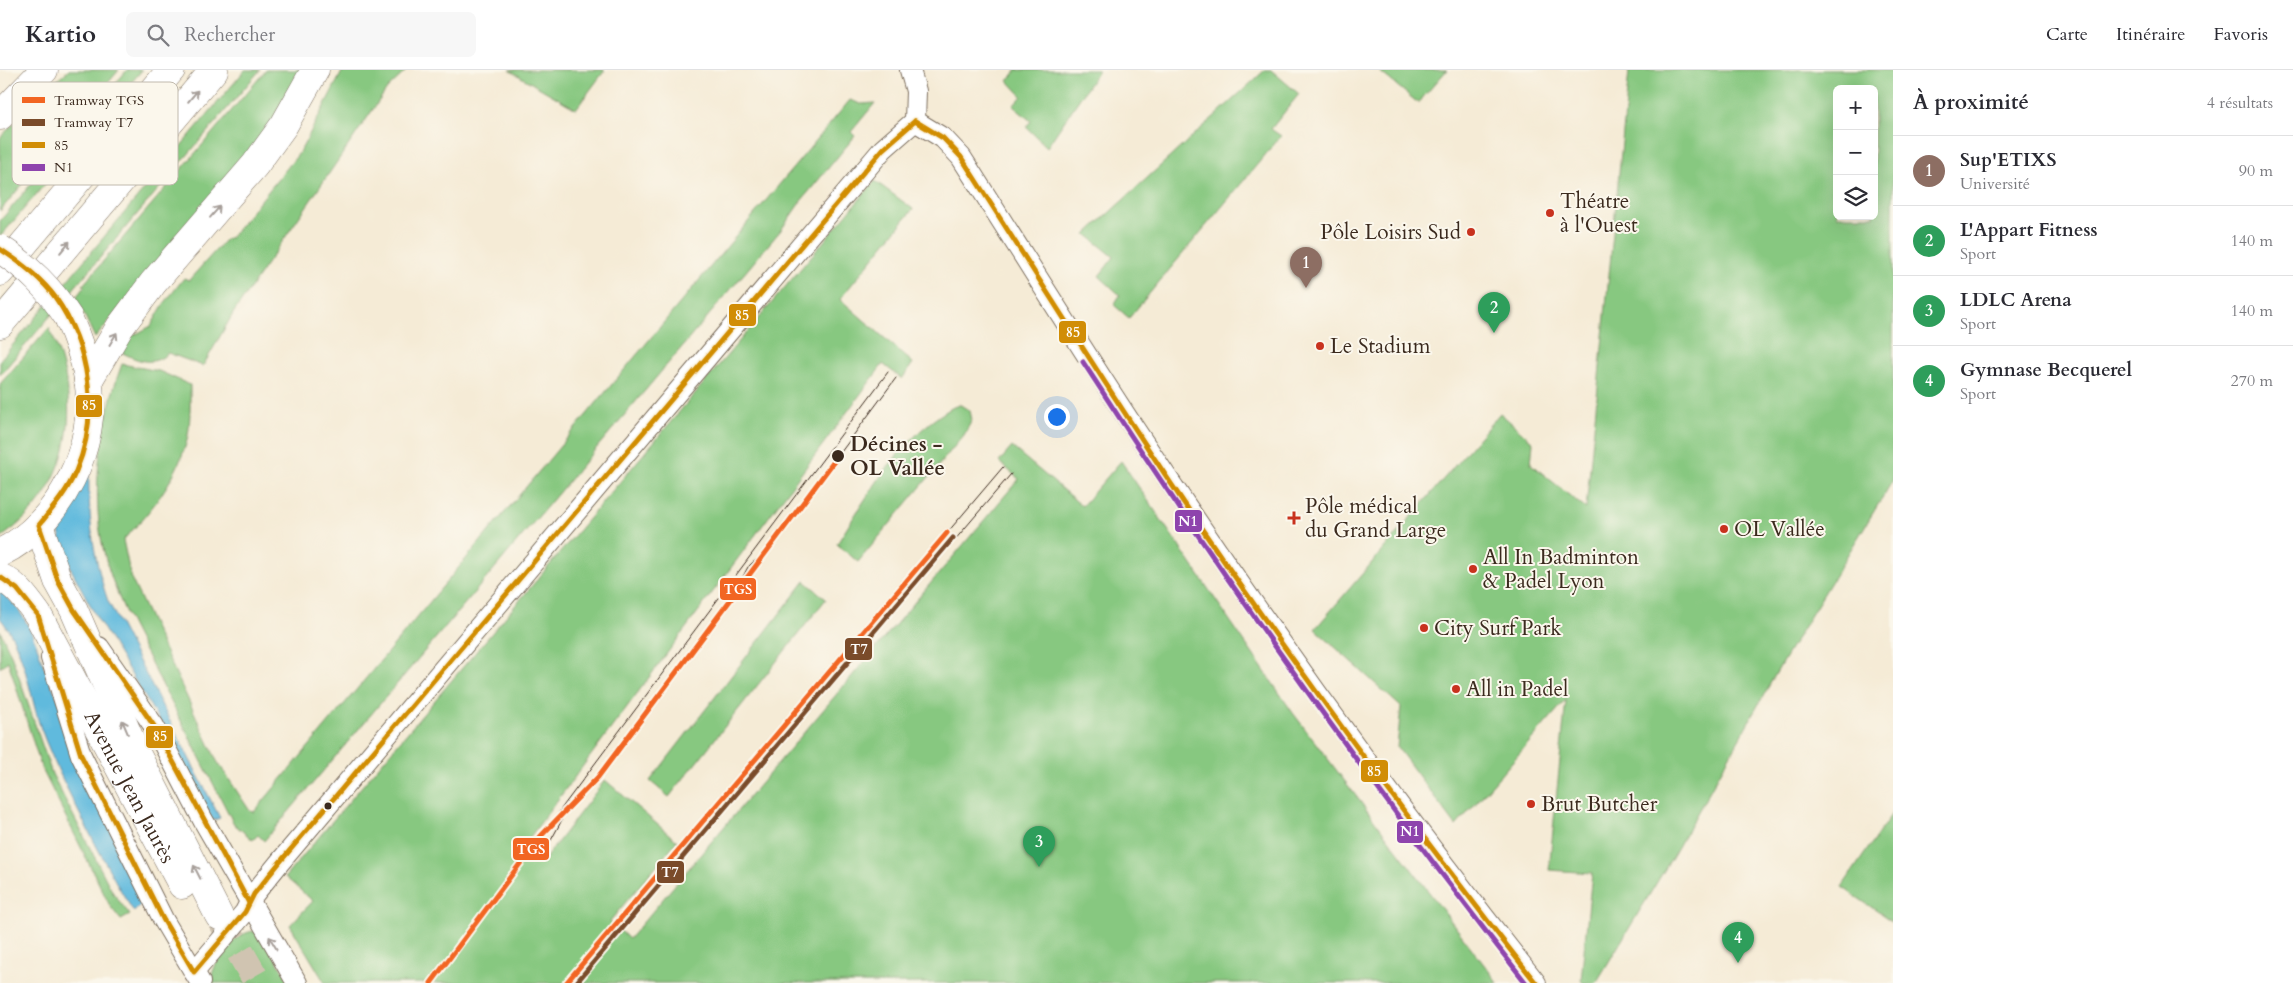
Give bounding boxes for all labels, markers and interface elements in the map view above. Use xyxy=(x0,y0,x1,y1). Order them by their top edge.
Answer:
search box xyxy=(126,12,476,57)
text: Kartio xyxy=(25,18,96,51)
icon: search xyxy=(144,21,172,49)
text: Rechercher xyxy=(184,22,275,48)
text: Carte xyxy=(2046,22,2088,47)
text: Itinéraire xyxy=(2116,22,2185,47)
text: Favoris xyxy=(2213,22,2268,47)
legend xyxy=(12,82,178,185)
map controls xyxy=(1833,85,1878,220)
button: + xyxy=(1833,85,1878,130)
text: À proximité xyxy=(1913,88,2029,117)
one-way arrow xyxy=(187,89,198,102)
text: Tramway TGS xyxy=(54,91,144,110)
text: 4 résultats xyxy=(2207,92,2273,114)
text: Tramway T7 xyxy=(54,113,133,132)
button: − xyxy=(1833,130,1878,175)
text: 85 xyxy=(54,136,68,155)
text: Sup'ETIXS xyxy=(1960,147,2056,173)
text: N1 xyxy=(54,158,73,177)
text: 1 xyxy=(1925,160,1933,182)
text: 90 m xyxy=(2239,160,2273,182)
text: Université xyxy=(1960,173,2030,195)
button: layers xyxy=(1833,175,1878,220)
place label: Théatre à l'Ouest xyxy=(1560,187,1638,240)
one-way arrow xyxy=(209,206,221,219)
marker: Théatre à l'Ouest xyxy=(1544,207,1556,219)
text: L'Appart Fitness xyxy=(1960,217,2097,243)
place label: Pôle Loisirs Sud xyxy=(1320,218,1461,247)
marker: Pôle Loisirs Sud xyxy=(1465,226,1477,238)
text: 2 xyxy=(1925,230,1933,252)
text: 140 m xyxy=(2231,230,2273,252)
one-way arrow xyxy=(60,240,71,253)
text: Sport xyxy=(1960,243,1996,265)
pin: 1 xyxy=(1290,247,1322,288)
text: LDLC Arena xyxy=(1960,287,2072,313)
pin: 2 xyxy=(1478,292,1510,333)
text: 3 xyxy=(1925,300,1933,322)
text: 140 m xyxy=(2231,300,2273,322)
line badge: 85 xyxy=(728,303,757,327)
text: 85 xyxy=(735,306,749,325)
text: Sport xyxy=(1960,313,1996,335)
line badge: 85 xyxy=(1058,320,1087,344)
text: 85 xyxy=(1066,323,1080,342)
one-way arrow xyxy=(108,332,118,346)
place label: Le Stadium xyxy=(1330,332,1431,361)
marker: Le Stadium xyxy=(1314,340,1326,352)
text: Gymnase Becquerel xyxy=(1960,357,2132,383)
text: 4 xyxy=(1925,370,1933,392)
text: 270 m xyxy=(2231,370,2273,392)
text: Sport xyxy=(1960,383,1996,405)
line badge: 85 xyxy=(75,394,103,418)
text: 85 xyxy=(82,396,96,415)
your location xyxy=(1044,404,1070,430)
place label: Décines - OL Vallée xyxy=(850,430,945,483)
marker: Décines - OL Vallée xyxy=(830,448,846,464)
place label: Pôle médical du Grand Large xyxy=(1305,492,1446,545)
line badge: N1 xyxy=(1174,509,1203,533)
marker: Pôle médical du Grand Large xyxy=(1287,511,1301,525)
text: N1 xyxy=(1178,512,1198,531)
place label: OL Vallée xyxy=(1734,515,1825,544)
marker: OL Vallée xyxy=(1718,523,1730,535)
place label: All In Badminton & Padel Lyon xyxy=(1483,543,1639,596)
marker: All In Badminton & Padel Lyon xyxy=(1467,563,1479,575)
line badge: TGS xyxy=(719,577,757,601)
text: TGS xyxy=(723,580,753,599)
place label: City Surf Park xyxy=(1434,614,1562,643)
marker: City Surf Park xyxy=(1418,622,1430,634)
line badge: T7 xyxy=(844,637,873,661)
text: T7 xyxy=(850,640,868,659)
place label: All in Padel xyxy=(1466,675,1568,704)
marker: All in Padel xyxy=(1450,683,1462,695)
street label: Avenue Jean Jaurès xyxy=(77,705,182,868)
one-way arrow xyxy=(119,720,129,735)
line badge: 85 xyxy=(145,725,174,749)
text: 85 xyxy=(153,727,167,746)
line badge: 85 xyxy=(1360,759,1389,783)
text: 85 xyxy=(1367,762,1381,781)
place label: Brut Butcher xyxy=(1541,790,1658,819)
marker: Brut Butcher xyxy=(1525,798,1537,810)
unlabelled marker xyxy=(323,801,333,811)
line badge: N1 xyxy=(1396,820,1424,844)
text: N1 xyxy=(1400,822,1420,841)
pin: 3 xyxy=(1023,826,1055,867)
line badge: TGS xyxy=(512,837,550,861)
text: TGS xyxy=(516,840,546,859)
line badge: T7 xyxy=(656,860,685,884)
text: T7 xyxy=(661,863,679,882)
one-way arrow xyxy=(192,865,202,880)
pin: 4 xyxy=(1722,922,1754,963)
one-way arrow xyxy=(268,936,278,951)

